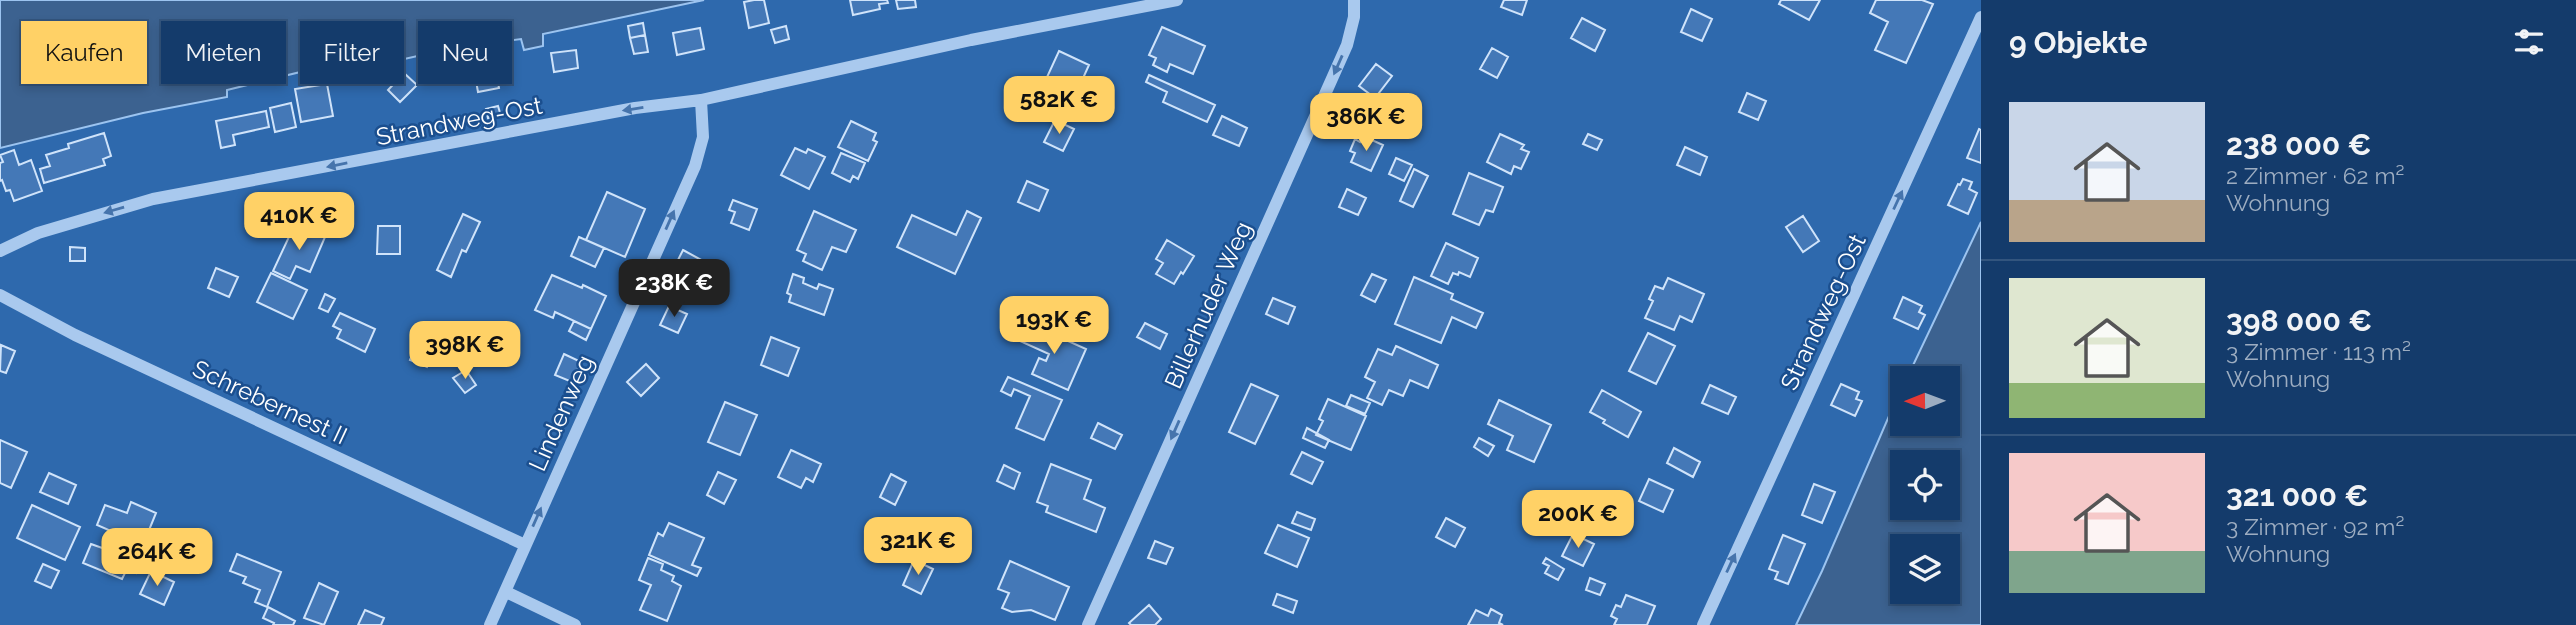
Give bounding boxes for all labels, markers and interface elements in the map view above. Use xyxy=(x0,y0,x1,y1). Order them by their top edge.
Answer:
chip: Kaufen xyxy=(21,21,147,84)
chip: Mieten xyxy=(161,21,286,84)
chip: Filter xyxy=(300,21,404,84)
chip: Neu xyxy=(418,21,512,84)
icon: filters xyxy=(2510,23,2548,61)
text: 9 Objekte xyxy=(2009,25,2147,60)
one-way arrow xyxy=(1332,55,1343,76)
pin: 582K € xyxy=(1002,76,1116,136)
text: 582K € xyxy=(1020,85,1098,112)
street label: Strandweg-Ost xyxy=(374,91,544,151)
pin: 386K € xyxy=(1309,94,1423,153)
text: 386K € xyxy=(1326,102,1406,129)
one-way arrow xyxy=(622,104,644,115)
text: 238 000 € xyxy=(2226,127,2371,162)
icon: home xyxy=(2065,130,2149,214)
one-way arrow xyxy=(326,160,348,171)
text: 2 Zimmer · 62 m² xyxy=(2226,162,2405,189)
text: Wohnung xyxy=(2226,189,2330,216)
one-way arrow xyxy=(1892,190,1903,210)
pin: 410K € xyxy=(242,192,356,252)
text: 410K € xyxy=(260,201,338,228)
one-way arrow xyxy=(104,206,125,216)
one-way arrow xyxy=(665,210,676,231)
street label: Billerhuder Weg xyxy=(1158,217,1258,393)
street label: Strandweg-Ost xyxy=(1774,229,1872,395)
pin: 238K € xyxy=(617,260,731,319)
text: 238K € xyxy=(635,268,713,295)
pin: 193K € xyxy=(997,296,1111,356)
text: 398 000 € xyxy=(2226,303,2372,338)
text: 193K € xyxy=(1016,305,1092,332)
icon: home xyxy=(2065,306,2149,390)
pin: 398K € xyxy=(408,322,522,381)
text: 398K € xyxy=(425,330,505,357)
text: 3 Zimmer · 113 m² xyxy=(2226,338,2411,365)
street label: Lindenweg xyxy=(523,350,599,476)
street label: Schrebernest II xyxy=(188,354,352,450)
text: Wohnung xyxy=(2226,365,2330,392)
north arrow xyxy=(1890,366,1960,436)
map controls xyxy=(1890,366,1960,604)
one-way arrow xyxy=(1169,420,1181,440)
button: locate xyxy=(1890,450,1960,520)
text: 321 000 € xyxy=(2226,478,2368,513)
icon: home xyxy=(2065,481,2149,565)
pin: 200K € xyxy=(1521,490,1635,550)
text: 200K € xyxy=(1538,499,1618,526)
one-way arrow xyxy=(532,507,543,528)
text: 3 Zimmer · 92 m² xyxy=(2226,513,2404,540)
pin: 321K € xyxy=(861,518,975,577)
text: 321K € xyxy=(880,526,956,553)
pin: 264K € xyxy=(100,528,214,588)
button: layers xyxy=(1890,534,1960,604)
text: 264K € xyxy=(117,537,197,564)
text: Wohnung xyxy=(2226,540,2330,567)
one-way arrow xyxy=(1725,553,1737,573)

